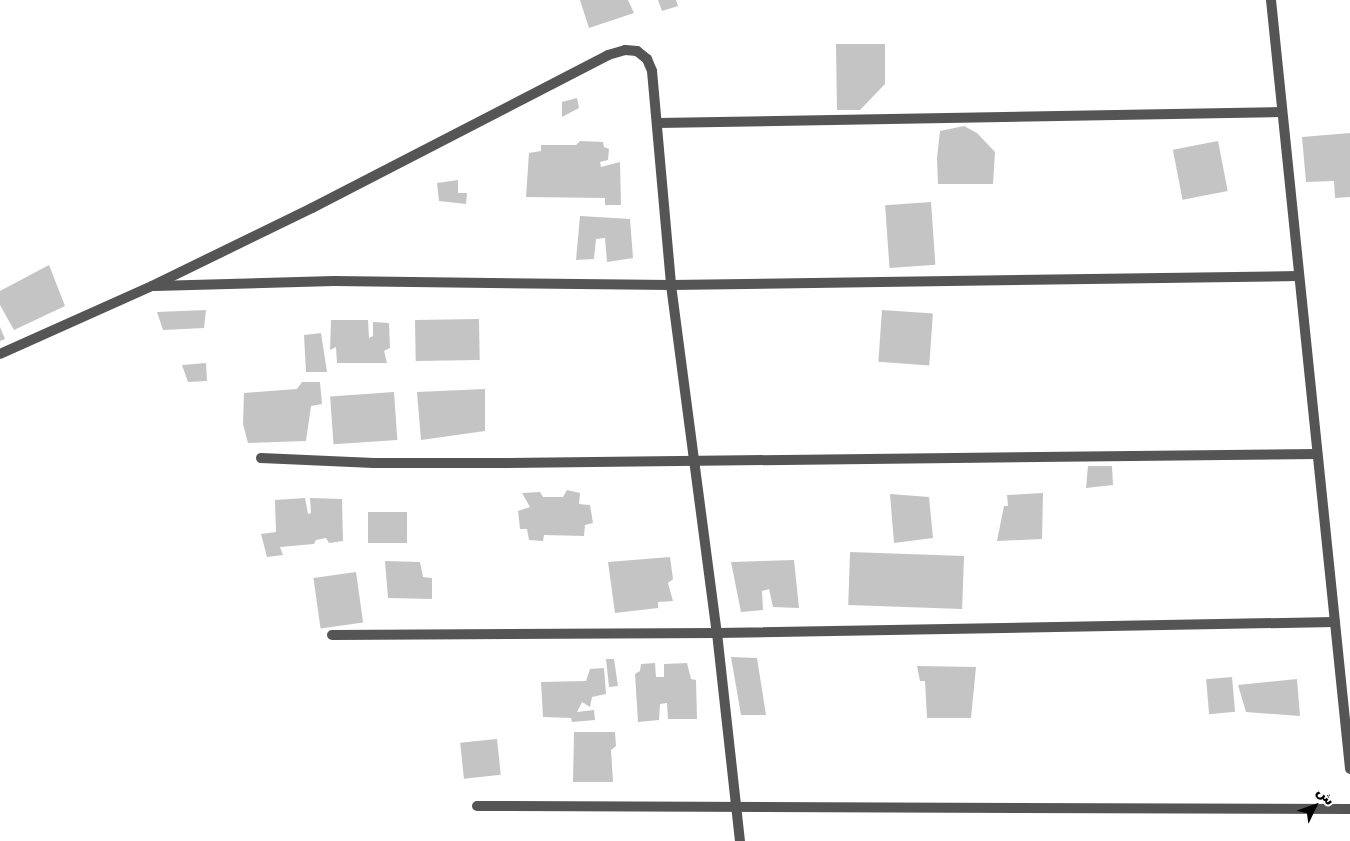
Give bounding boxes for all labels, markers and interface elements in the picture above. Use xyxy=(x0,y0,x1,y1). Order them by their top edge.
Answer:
north arrow xyxy=(1290,781,1340,831)
text: ش xyxy=(1314,783,1339,808)

